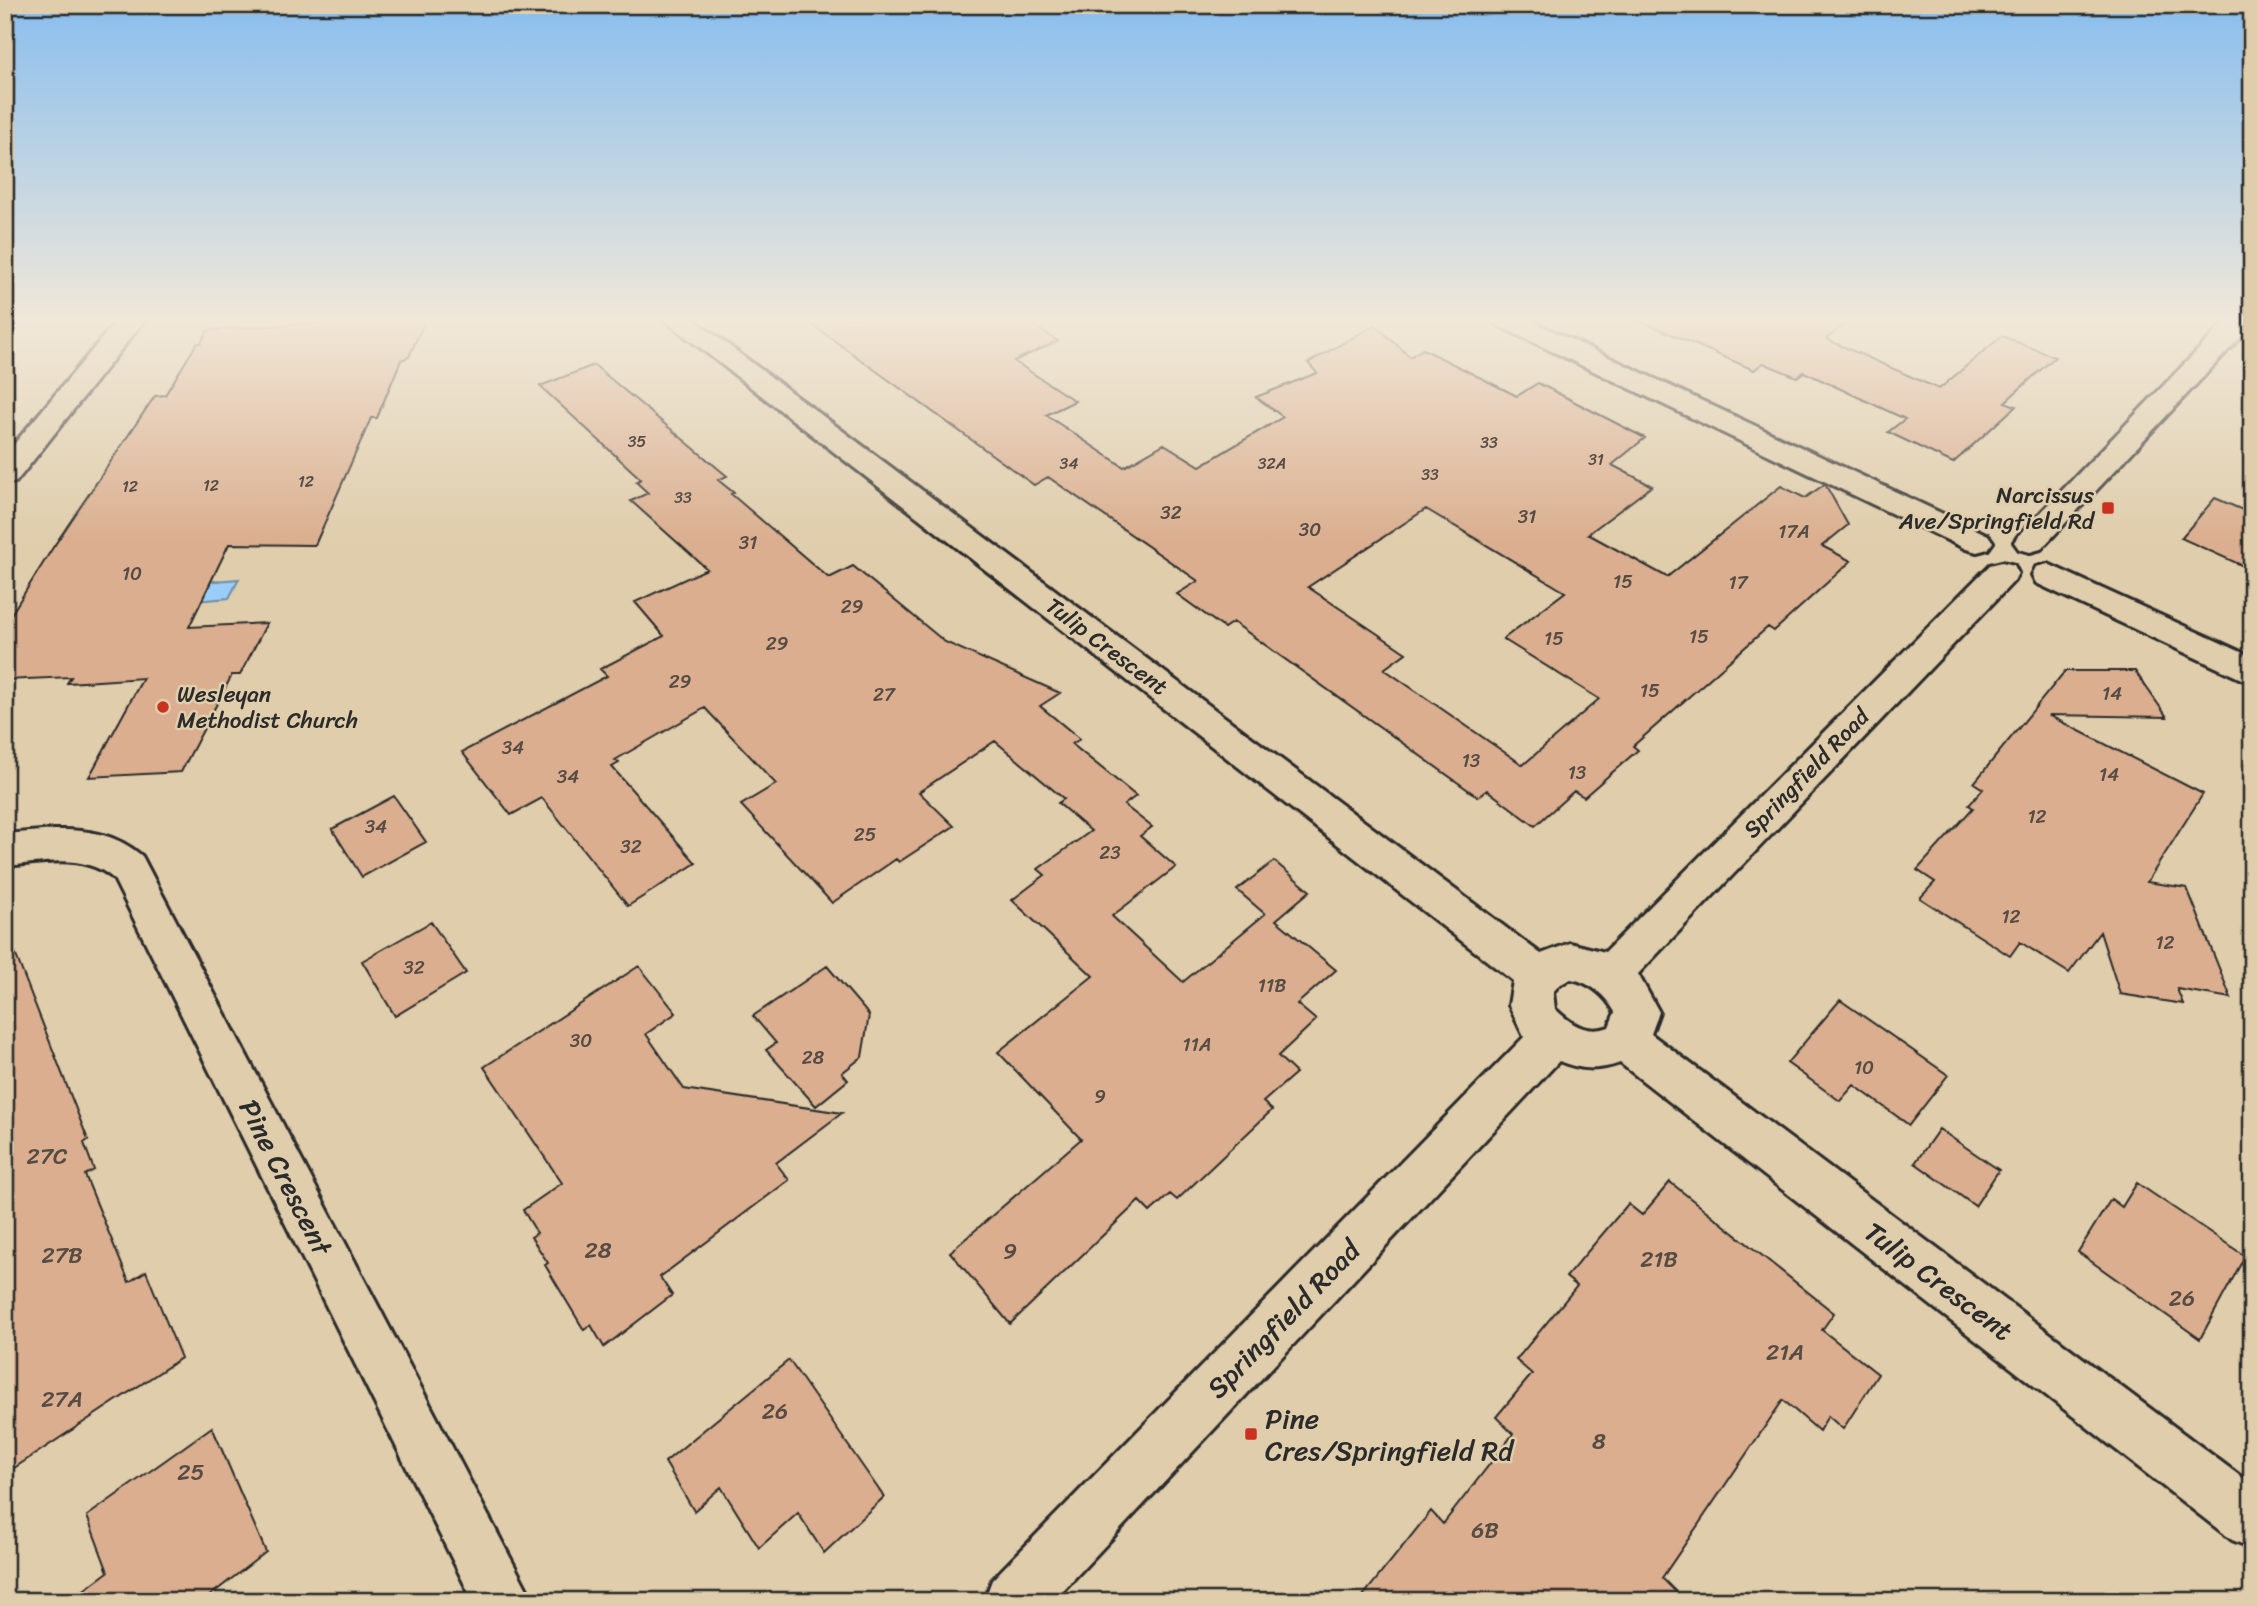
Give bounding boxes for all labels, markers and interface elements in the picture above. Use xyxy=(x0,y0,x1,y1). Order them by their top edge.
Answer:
house number: 35 xyxy=(628,427,647,456)
house number: 33 xyxy=(1480,428,1498,457)
house number: 31 xyxy=(1588,445,1604,474)
house number: 34 xyxy=(1060,449,1078,478)
house number: 32A xyxy=(1258,449,1286,478)
house number: 33 xyxy=(1421,460,1439,489)
house number: 12 xyxy=(298,467,314,496)
house number: 12 xyxy=(203,471,219,500)
house number: 12 xyxy=(122,472,138,501)
place label: Narcissus Ave/Springfield Rd xyxy=(1898,475,2096,542)
house number: 33 xyxy=(674,483,692,512)
house number: 32 xyxy=(1160,496,1182,529)
house number: 31 xyxy=(1518,500,1536,533)
marker: Narcissus Ave/Springfield Rd xyxy=(2100,500,2116,516)
house number: 30 xyxy=(1299,513,1321,546)
house number: 17A xyxy=(1778,515,1810,548)
house number: 31 xyxy=(739,526,757,559)
house number: 10 xyxy=(122,557,142,590)
house number: 15 xyxy=(1613,565,1633,598)
house number: 17 xyxy=(1728,566,1749,599)
street label: Tulip Crescent xyxy=(1036,586,1177,707)
house number: 29 xyxy=(841,590,863,623)
house number: 15 xyxy=(1689,620,1709,653)
house number: 15 xyxy=(1544,622,1564,655)
house number: 29 xyxy=(766,627,788,660)
house number: 29 xyxy=(669,665,691,698)
place label: Wesleyan Methodist Church xyxy=(177,674,358,741)
house number: 15 xyxy=(1640,674,1660,707)
house number: 14 xyxy=(2102,677,2122,710)
house number: 27 xyxy=(873,678,896,711)
street label: Springfield Road xyxy=(1733,697,1881,848)
marker: Wesleyan Methodist Church xyxy=(155,699,171,715)
house number: 34 xyxy=(502,731,524,764)
house number: 13 xyxy=(1462,744,1481,777)
house number: 13 xyxy=(1568,756,1587,789)
house number: 14 xyxy=(2099,758,2119,791)
house number: 34 xyxy=(557,760,579,793)
house number: 12 xyxy=(2027,800,2047,833)
house number: 34 xyxy=(365,810,387,843)
house number: 25 xyxy=(854,818,877,851)
house number: 32 xyxy=(620,830,642,863)
house number: 23 xyxy=(1099,836,1121,869)
house number: 12 xyxy=(2001,900,2021,933)
house number: 12 xyxy=(2155,926,2175,959)
house number: 32 xyxy=(403,951,425,984)
house number: 11B xyxy=(1258,969,1286,1002)
house number: 30 xyxy=(570,1024,592,1057)
house number: 11A xyxy=(1183,1028,1211,1061)
house number: 28 xyxy=(802,1041,825,1074)
house number: 10 xyxy=(1854,1051,1874,1084)
house number: 9 xyxy=(1094,1080,1106,1113)
street label: Pine Crescent xyxy=(225,1090,347,1266)
house number: 27C xyxy=(27,1136,68,1177)
street label: Tulip Crescent xyxy=(1853,1209,2024,1354)
street label: Springfield Road xyxy=(1194,1227,1374,1410)
house number: 28 xyxy=(584,1230,612,1271)
house number: 9 xyxy=(1003,1231,1017,1272)
house number: 27B xyxy=(42,1235,82,1276)
house number: 21B xyxy=(1640,1239,1678,1280)
house number: 26 xyxy=(2169,1278,2195,1319)
house number: 21A xyxy=(1766,1332,1804,1373)
house number: 27A xyxy=(41,1379,83,1420)
house number: 26 xyxy=(762,1391,788,1432)
place label: Pine Cres/Springfield Rd xyxy=(1265,1394,1515,1475)
house number: 8 xyxy=(1592,1421,1606,1462)
marker: Pine Cres/Springfield Rd xyxy=(1243,1426,1259,1442)
house number: 25 xyxy=(177,1452,205,1493)
house number: 6B xyxy=(1471,1510,1499,1551)

